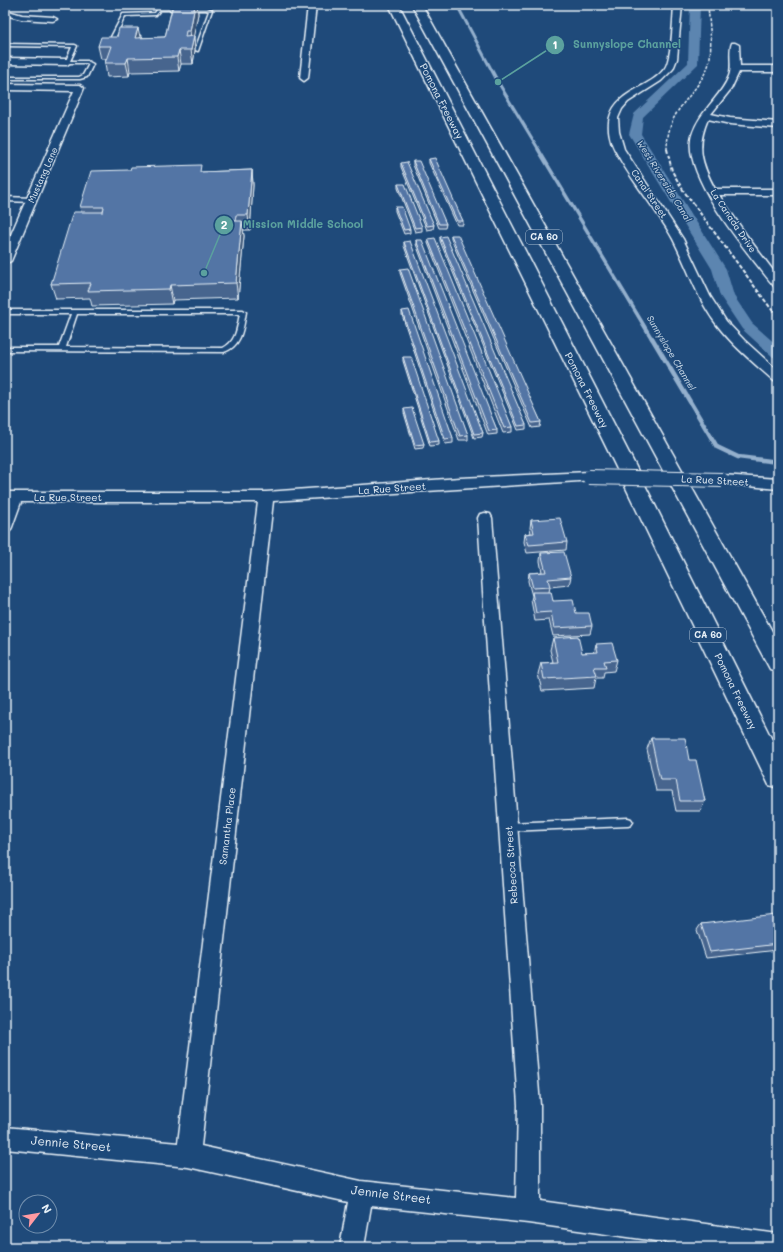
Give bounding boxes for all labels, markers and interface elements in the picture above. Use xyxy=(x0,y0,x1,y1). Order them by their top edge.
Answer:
callout: Sunnyslope Channel xyxy=(545,33,688,56)
text: 1 xyxy=(552,36,558,52)
text: Sunnyslope Channel xyxy=(573,36,681,51)
street label: Pomona Freeway xyxy=(417,61,467,141)
water label: West Riverside Canal xyxy=(635,138,694,224)
street label: Mustang Lane xyxy=(25,145,60,204)
street label: Canal Street xyxy=(629,167,670,220)
street label: La Canada Drive xyxy=(708,187,759,254)
callout: Mission Middle School xyxy=(214,213,371,236)
text: 2 xyxy=(221,216,228,232)
text: Mission Middle School xyxy=(243,216,363,231)
road number: CA 60 xyxy=(526,230,562,244)
water label: Sunnyslope Channel xyxy=(645,313,699,393)
street label: Pomona Freeway xyxy=(562,350,612,430)
street label: La Rue Street xyxy=(681,471,749,489)
street label: La Rue Street xyxy=(358,479,426,497)
street label: La Rue Street xyxy=(34,490,102,504)
road number: CA 60 xyxy=(690,628,726,642)
street label: Pomona Freeway xyxy=(711,651,761,731)
street label: Samantha Place xyxy=(215,786,239,866)
street label: Rebecca Street xyxy=(501,826,521,904)
street label: Jennie Street xyxy=(30,1132,112,1154)
street label: Jennie Street xyxy=(350,1181,432,1207)
north arrow xyxy=(18,1194,58,1234)
text: N xyxy=(38,1201,56,1216)

